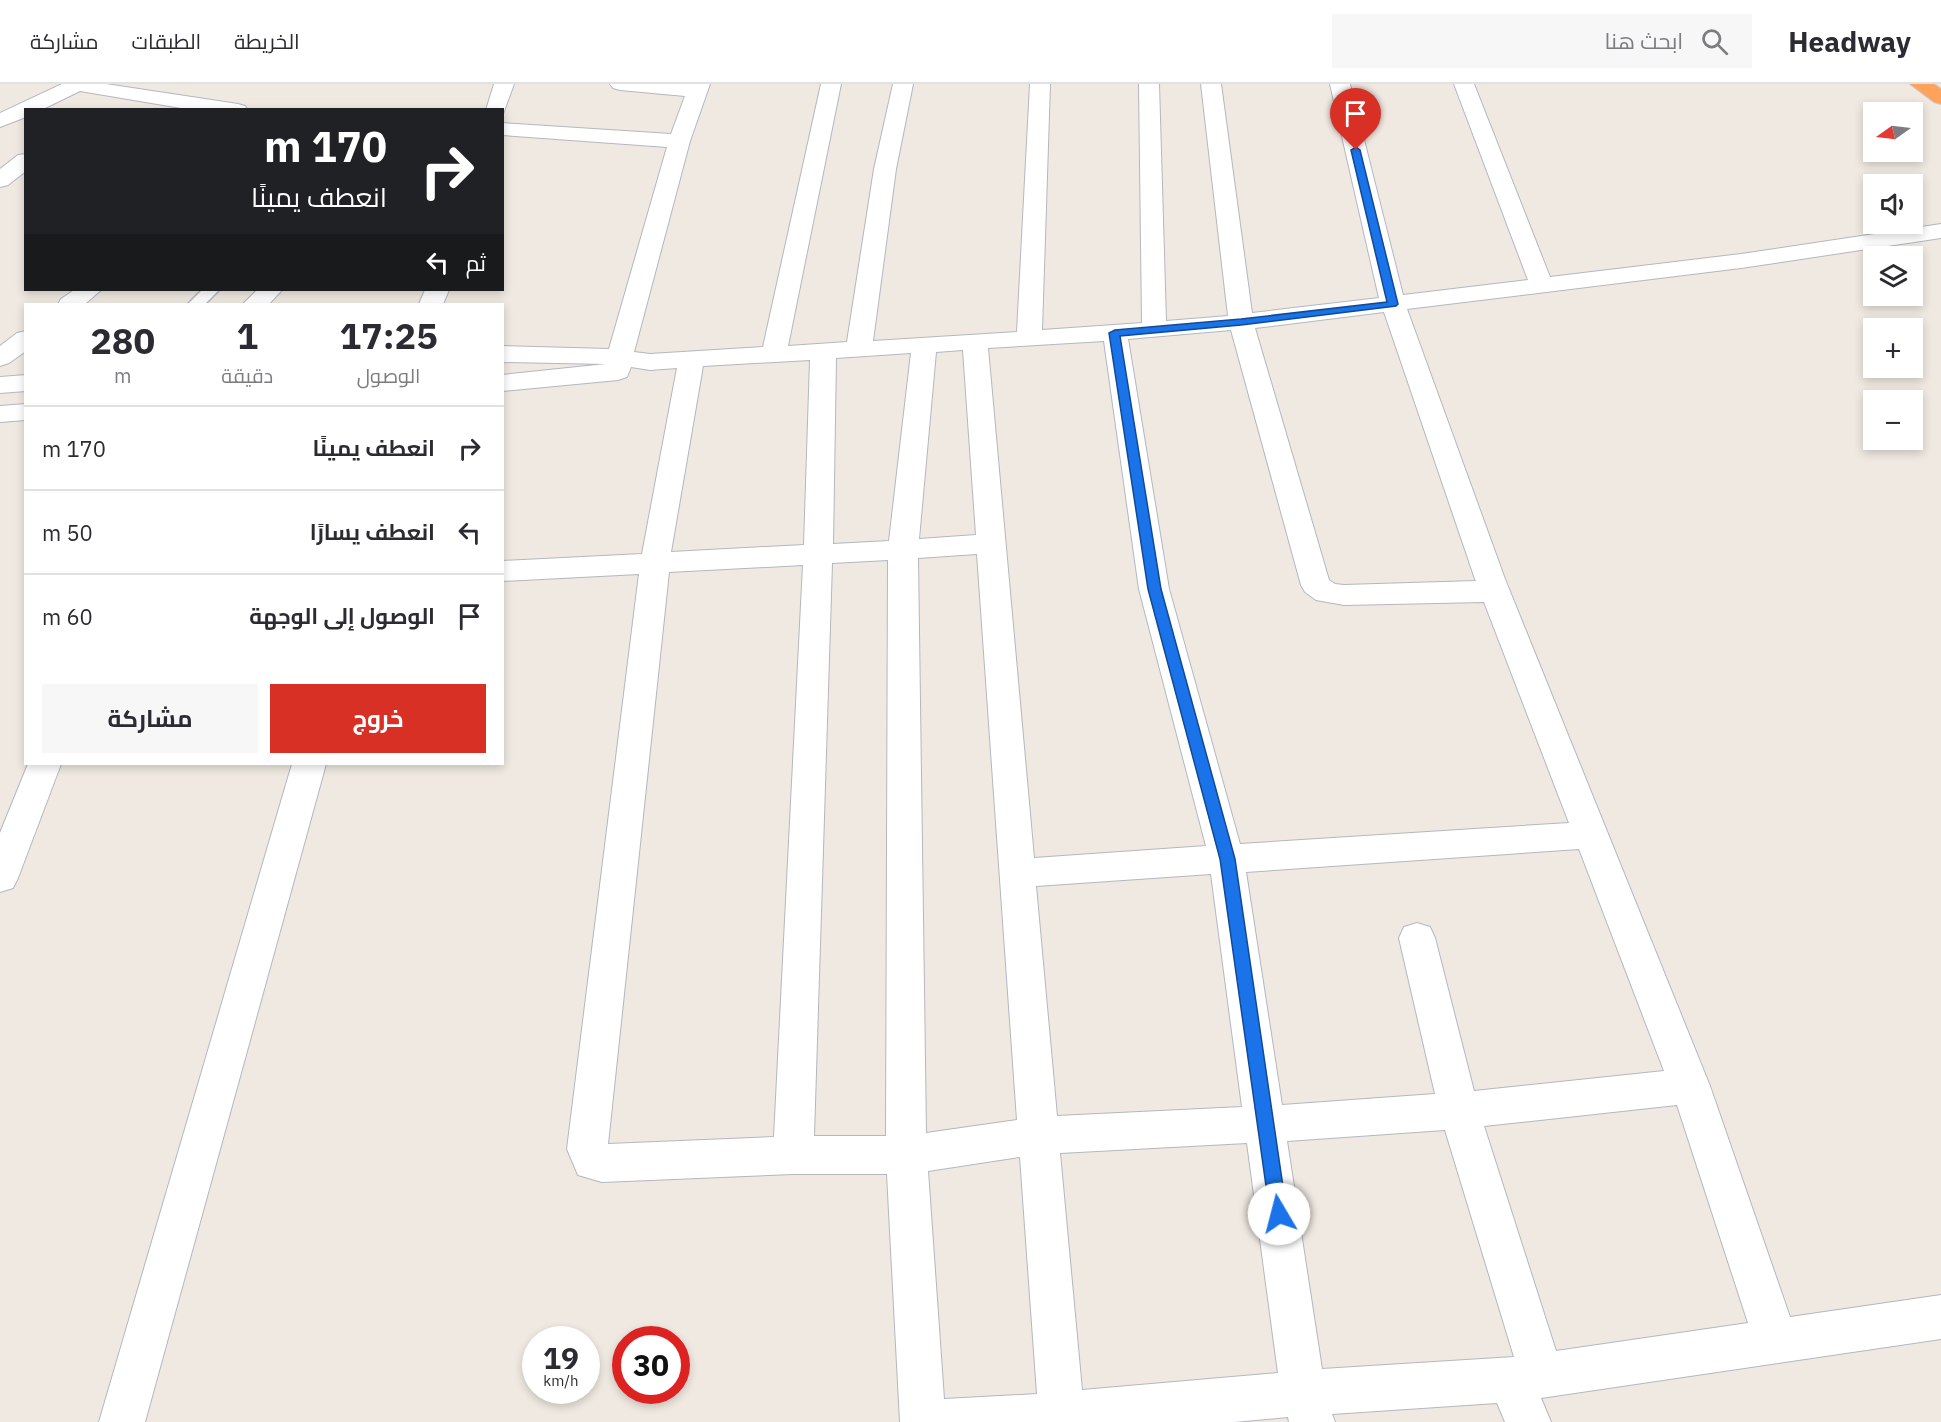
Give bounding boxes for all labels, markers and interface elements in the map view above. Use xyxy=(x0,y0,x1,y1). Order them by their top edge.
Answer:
search box xyxy=(1332,14,1752,68)
text: Headway xyxy=(1788,23,1911,60)
icon: search xyxy=(1698,25,1731,58)
text: ابحث هنا xyxy=(1605,26,1683,55)
text: مشاركة xyxy=(30,27,99,55)
text: الطبقات xyxy=(132,27,201,55)
text: الخريطة xyxy=(234,27,300,55)
pin xyxy=(1330,88,1381,150)
icon: arrive xyxy=(1339,97,1372,130)
north arrow xyxy=(1863,102,1923,162)
map controls xyxy=(1863,102,1923,450)
text: 170 m xyxy=(264,119,387,174)
icon: right xyxy=(408,132,486,210)
button: sound xyxy=(1863,174,1923,234)
text: انعطف يمينًا xyxy=(251,179,387,214)
icon: left xyxy=(421,246,454,279)
button: layers xyxy=(1863,246,1923,306)
text: ثم xyxy=(466,248,486,277)
text: 1 xyxy=(236,312,258,359)
text: 17:25 xyxy=(340,312,438,359)
text: 280 xyxy=(90,317,155,364)
button: + xyxy=(1863,318,1923,378)
text: m xyxy=(114,362,131,389)
text: دقيقة xyxy=(221,362,273,389)
text: الوصول xyxy=(357,362,421,389)
button: − xyxy=(1863,390,1923,450)
icon: right xyxy=(453,432,486,465)
text: انعطف يمينًا xyxy=(313,433,435,462)
text: 170 m xyxy=(42,434,106,463)
icon: left xyxy=(453,516,486,549)
text: انعطف يسارًا xyxy=(310,517,435,546)
text: 50 m xyxy=(42,518,93,547)
icon: arrive xyxy=(453,600,486,633)
text: الوصول إلى الوجهة xyxy=(249,601,435,630)
text: 60 m xyxy=(42,602,93,631)
button: مشاركة xyxy=(42,684,258,753)
button: خروج xyxy=(270,684,486,753)
position arrow xyxy=(1247,1182,1311,1246)
speed limit sign: 30 xyxy=(612,1326,690,1404)
text: 19 xyxy=(543,1338,579,1377)
text: km/h xyxy=(543,1371,579,1390)

